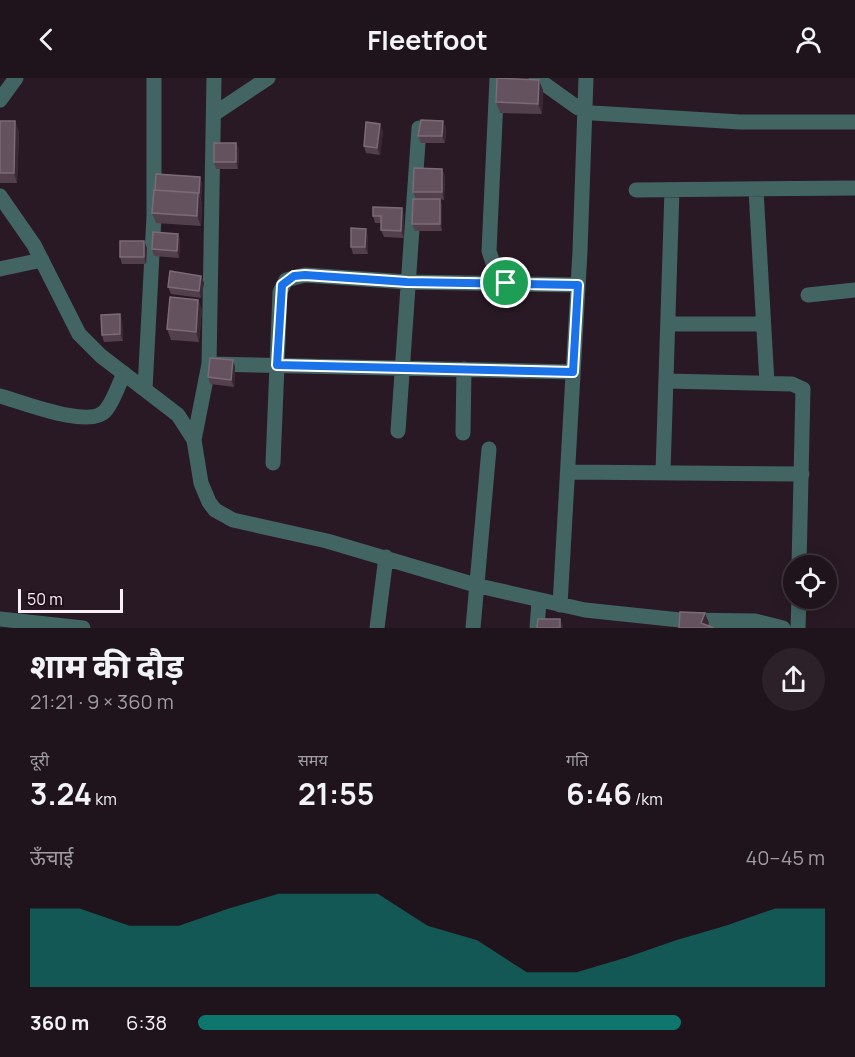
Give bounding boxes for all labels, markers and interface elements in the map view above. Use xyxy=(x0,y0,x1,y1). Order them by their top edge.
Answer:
text: Fleetfoot xyxy=(367,21,488,58)
icon: back xyxy=(30,23,63,56)
icon: person xyxy=(792,23,825,56)
pin xyxy=(480,257,531,308)
icon: arrive xyxy=(489,266,522,299)
map controls xyxy=(783,555,837,609)
button: locate xyxy=(783,555,837,609)
scale bar xyxy=(18,586,123,614)
text: 50 m xyxy=(27,588,63,610)
text: शाम की दौड़ xyxy=(30,643,184,688)
button: share xyxy=(762,648,825,711)
text: 21:21 · 9 × 360 m xyxy=(30,688,174,715)
text: दूरी xyxy=(30,749,49,771)
text: समय xyxy=(298,749,328,771)
text: गति xyxy=(566,749,588,771)
text: 3.24 xyxy=(30,773,92,814)
text: 21:55 xyxy=(298,773,374,814)
text: 6:46 xyxy=(566,773,632,814)
text: km xyxy=(92,788,117,810)
text: /km xyxy=(632,788,663,810)
text: ऊँचाई xyxy=(30,844,73,871)
text: 40–45 m xyxy=(746,844,825,871)
text: 360 m xyxy=(30,1009,89,1036)
text: 6:38 xyxy=(126,1009,167,1036)

